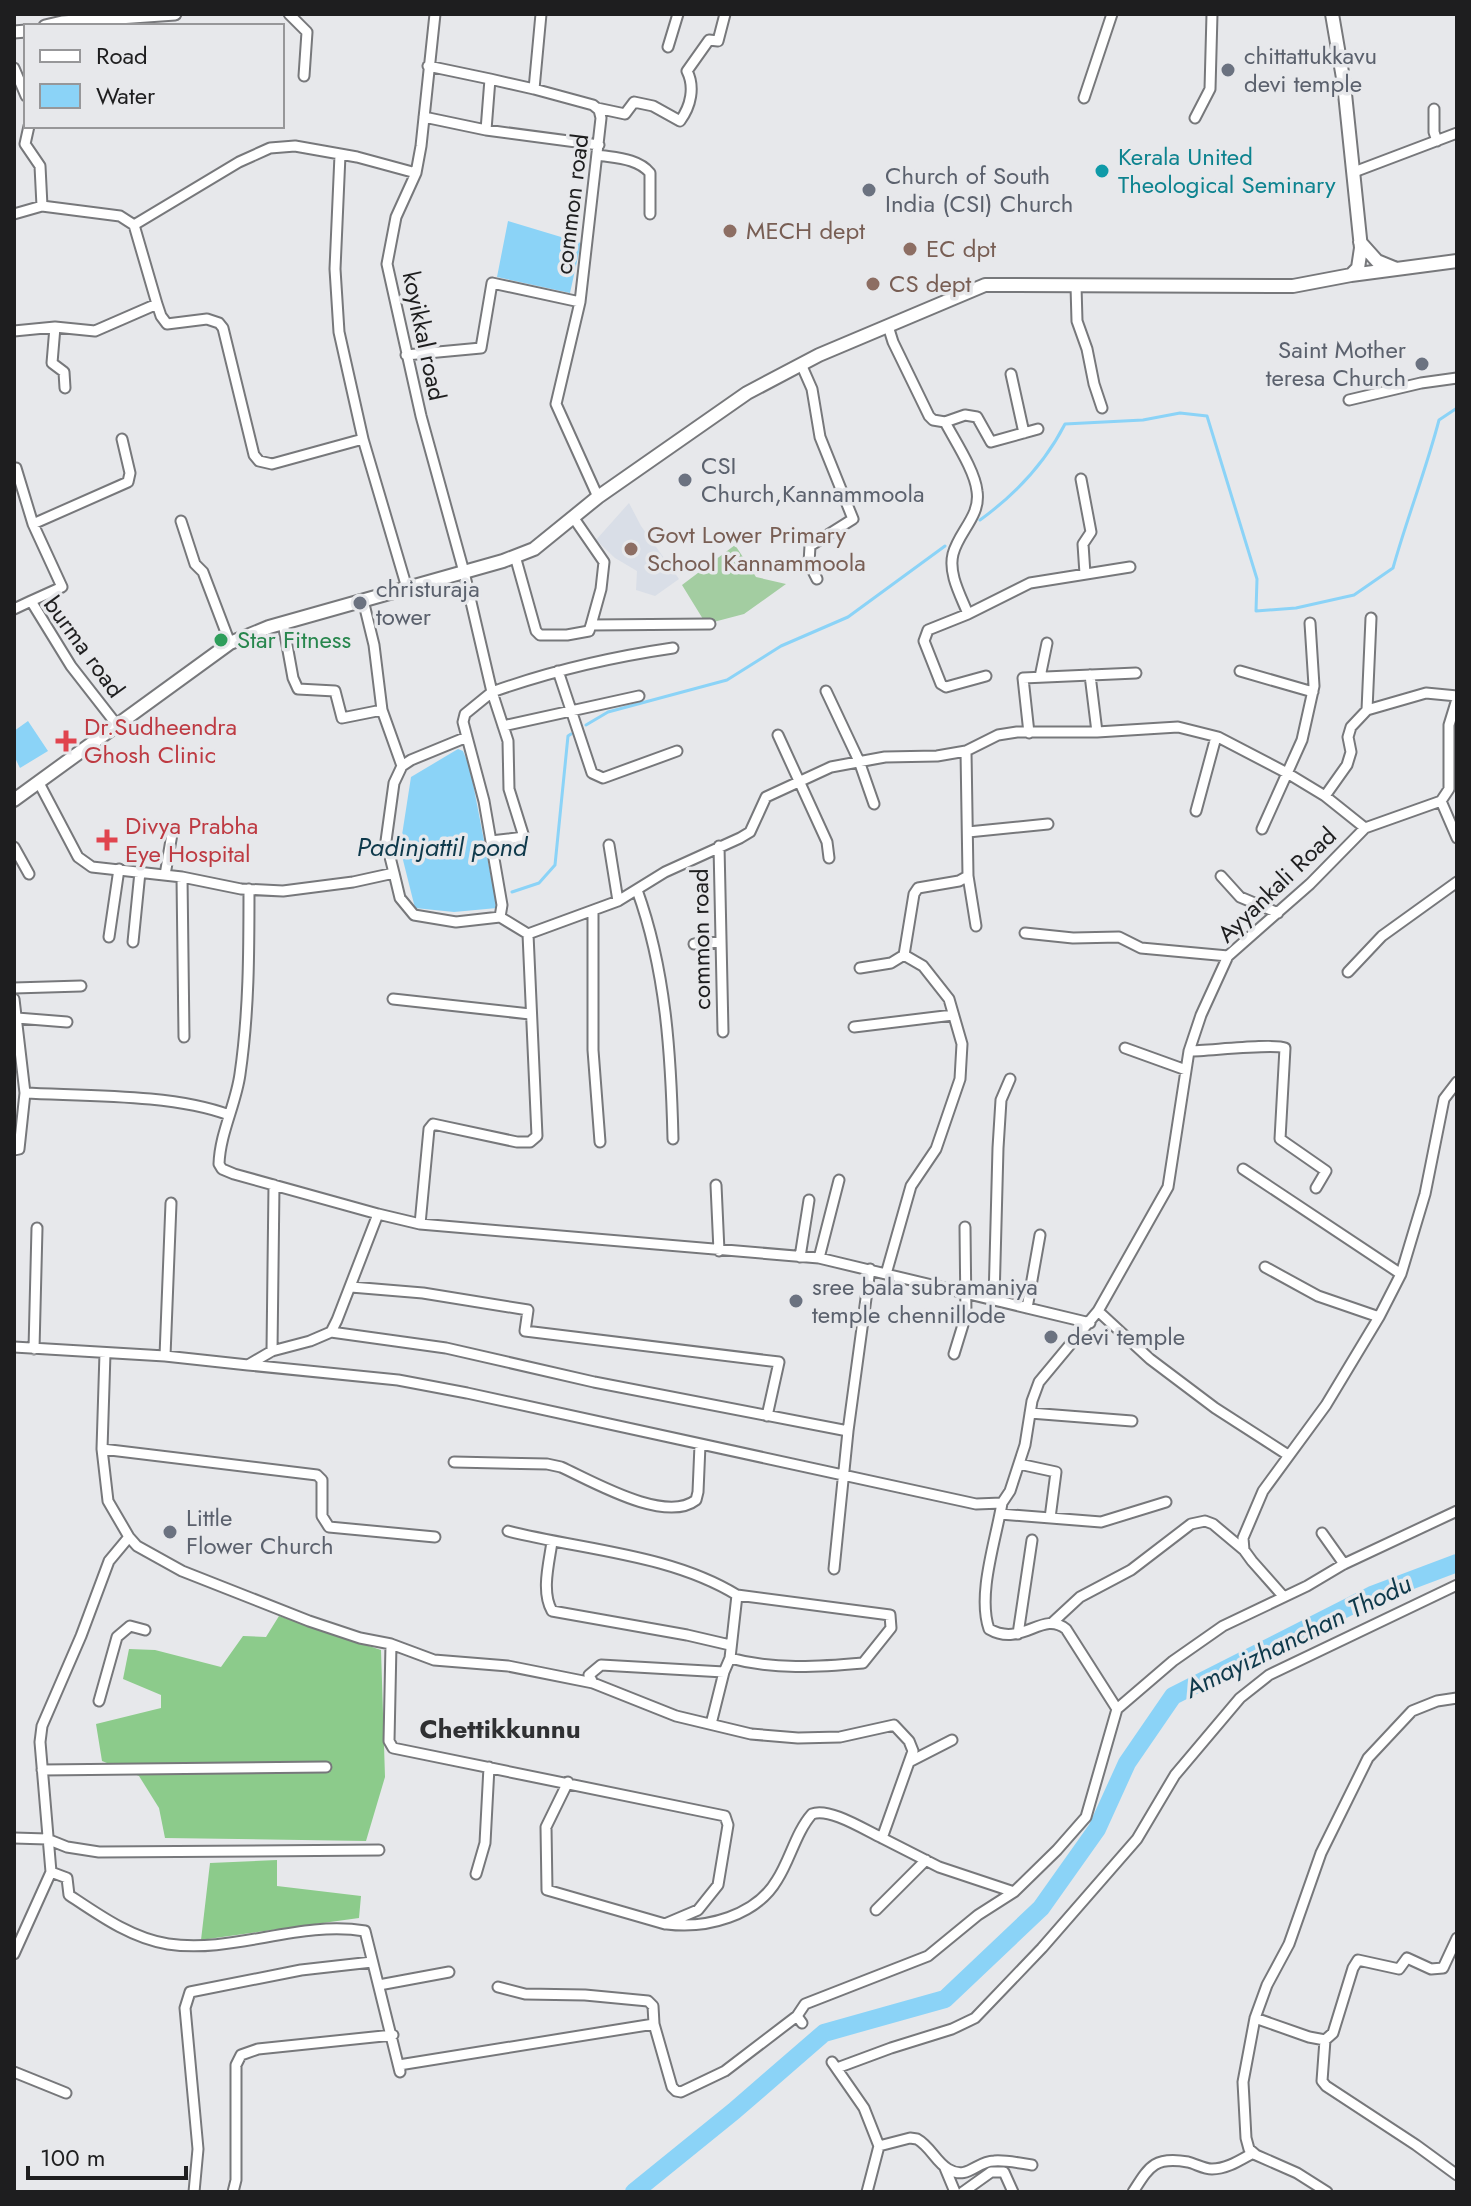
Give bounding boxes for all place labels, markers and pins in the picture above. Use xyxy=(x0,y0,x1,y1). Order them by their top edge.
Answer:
place label: chittattukkavu devi temple xyxy=(1244,38,1377,101)
marker: chittattukkavu devi temple xyxy=(1219,61,1237,79)
place label: Kerala United Theological Seminary xyxy=(1118,139,1336,202)
place label: Church of South India (CSI) Church xyxy=(885,158,1073,221)
marker: Kerala United Theological Seminary xyxy=(1093,162,1111,180)
marker: Church of South India (CSI) Church xyxy=(860,181,878,199)
place label: MECH dept xyxy=(746,213,865,248)
marker: MECH dept xyxy=(721,222,739,240)
place label: EC dpt xyxy=(926,231,996,266)
marker: EC dpt xyxy=(901,240,919,258)
place label: CS dept xyxy=(889,266,972,301)
marker: CS dept xyxy=(864,275,882,293)
place label: Saint Mother teresa Church xyxy=(1266,332,1407,395)
marker: Saint Mother teresa Church xyxy=(1413,355,1431,373)
place label: CSI Church,Kannammoola xyxy=(701,448,925,511)
marker: CSI Church,Kannammoola xyxy=(676,471,694,489)
place label: Govt Lower Primary School Kannammoola xyxy=(647,517,866,580)
marker: Govt Lower Primary School Kannammoola xyxy=(622,540,640,558)
place label: christuraja tower xyxy=(376,571,480,634)
marker: christuraja tower xyxy=(351,594,369,612)
place label: Star Fitness xyxy=(237,622,351,657)
marker: Star Fitness xyxy=(212,631,230,649)
place label: Dr.Sudheendra Ghosh Clinic xyxy=(84,709,237,772)
marker: Dr.Sudheendra Ghosh Clinic xyxy=(55,730,77,752)
place label: Divya Prabha Eye Hospital xyxy=(125,808,258,871)
marker: Divya Prabha Eye Hospital xyxy=(96,829,118,851)
place label: sree bala subramaniya temple chennillode xyxy=(812,1269,1038,1332)
marker: sree bala subramaniya temple chennillode xyxy=(787,1292,805,1310)
place label: devi temple xyxy=(1067,1319,1185,1354)
marker: devi temple xyxy=(1042,1328,1060,1346)
place label: Little Flower Church xyxy=(186,1500,334,1563)
marker: Little Flower Church xyxy=(161,1523,179,1541)

